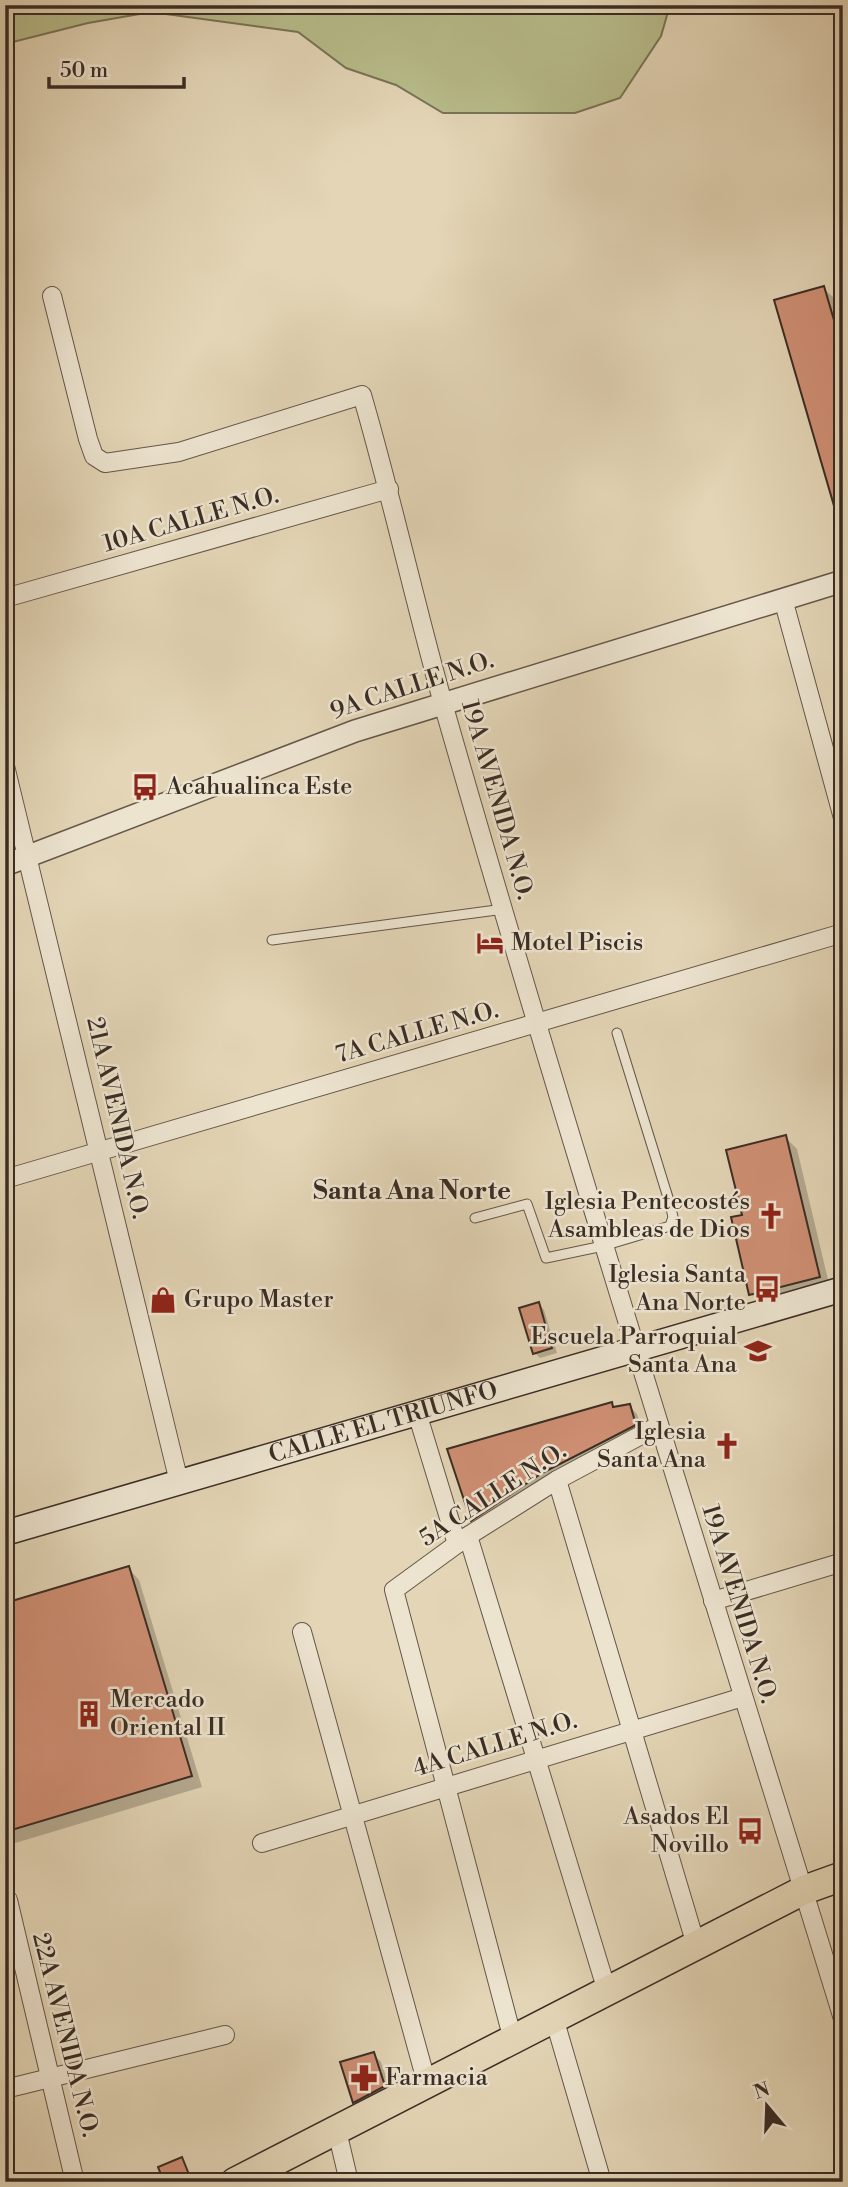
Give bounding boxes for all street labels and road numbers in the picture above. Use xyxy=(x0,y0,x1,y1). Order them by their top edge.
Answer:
street label: 10A CALLE N.O. xyxy=(100,481,282,559)
street label: 9A CALLE N.O. xyxy=(326,645,498,727)
street label: 19A AVENIDA N.O. xyxy=(454,697,540,903)
street label: 7A CALLE N.O. xyxy=(332,995,502,1071)
street label: 21A AVENIDA N.O. xyxy=(79,1014,155,1222)
street label: CALLE EL TRIUNFO xyxy=(265,1375,501,1470)
street label: 5A CALLE N.O. xyxy=(414,1436,572,1554)
street label: 19A AVENIDA N.O. xyxy=(695,1501,783,1707)
street label: 4A CALLE N.O. xyxy=(409,1706,581,1784)
street label: 22A AVENIDA N.O. xyxy=(25,1930,105,2140)

